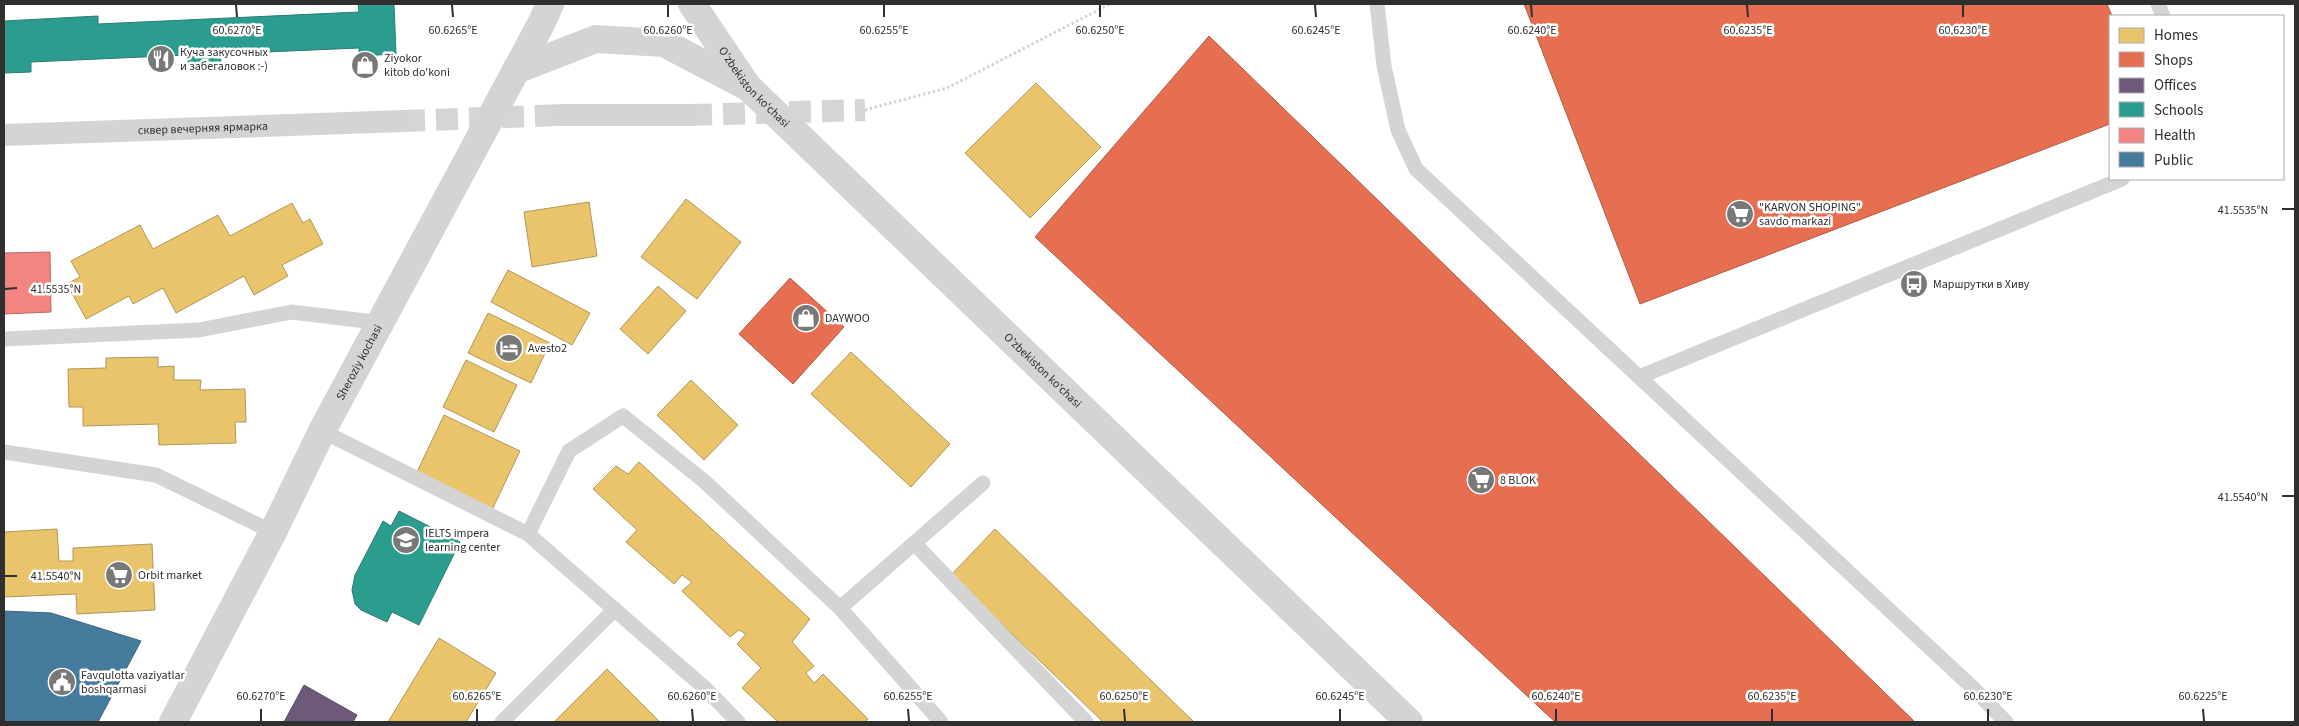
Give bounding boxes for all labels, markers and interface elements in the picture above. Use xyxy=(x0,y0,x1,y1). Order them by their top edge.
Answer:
legend xyxy=(2109,15,2284,180)
text: 60.6270°E xyxy=(212,22,262,39)
text: 60.6265°E xyxy=(428,22,478,39)
text: 60.6260°E xyxy=(643,22,693,39)
text: 60.6255°E xyxy=(859,22,909,39)
text: 60.6250°E xyxy=(1075,22,1125,39)
text: 60.6245°E xyxy=(1291,22,1341,39)
text: 60.6240°E xyxy=(1507,22,1557,39)
text: 60.6235°E xyxy=(1723,22,1773,39)
text: 60.6230°E xyxy=(1938,22,1988,39)
text: Homes xyxy=(2154,25,2198,46)
street label: O’zbekiston ko‘chasi xyxy=(714,43,793,132)
restaurant icon: Куча закусочных и забегаловок :-) xyxy=(146,44,176,74)
place label: Куча закусочных и забегаловок :-) xyxy=(180,44,268,75)
shop icon: Ziyokor kitob do'koni xyxy=(350,50,380,80)
place label: Ziyokor kitob do'koni xyxy=(384,50,450,81)
text: Shops xyxy=(2154,50,2193,71)
text: Offices xyxy=(2154,75,2197,96)
text: Schools xyxy=(2154,100,2203,121)
street label: сквер вечерняя ярмарка xyxy=(138,118,268,139)
text: Health xyxy=(2154,125,2196,146)
text: Public xyxy=(2154,150,2193,171)
supermarket icon: "KARVON SHOPING" savdo markazi xyxy=(1725,199,1755,229)
place label: "KARVON SHOPING" savdo markazi xyxy=(1759,199,1861,230)
text: 41.5535°N xyxy=(2218,202,2268,219)
bus stop icon: Маршрутки в Хиву xyxy=(1899,269,1929,299)
place label: Маршрутки в Хиву xyxy=(1933,276,2030,293)
text: 41.5535°N xyxy=(31,281,81,298)
shop icon: DAYWOO xyxy=(791,303,821,333)
place label: DAYWOO xyxy=(825,310,870,327)
street label: Sheroziy kochasi xyxy=(332,322,387,403)
street label: O’zbekiston ko‘chasi xyxy=(1000,329,1085,412)
hotel icon: Avesto2 xyxy=(494,333,524,363)
place label: Avesto2 xyxy=(528,340,567,357)
supermarket icon: 8 BLOK xyxy=(1466,465,1496,495)
place label: 8 BLOK xyxy=(1500,472,1536,489)
text: 41.5540°N xyxy=(2218,489,2268,506)
school or university icon: IELTS impera learning center xyxy=(391,525,421,555)
place label: IELTS impera learning center xyxy=(425,525,501,556)
supermarket icon: Orbit market xyxy=(104,560,134,590)
place label: Orbit market xyxy=(138,567,202,584)
text: 41.5540°N xyxy=(31,568,81,585)
public building icon: Favqulotta vaziyatlar boshqarmasi xyxy=(47,667,77,697)
place label: Favqulotta vaziyatlar boshqarmasi xyxy=(81,667,186,698)
text: 60.6270°E xyxy=(236,688,286,705)
text: 60.6265°E xyxy=(452,688,502,705)
text: 60.6260°E xyxy=(667,688,717,705)
text: 60.6255°E xyxy=(883,688,933,705)
text: 60.6250°E xyxy=(1099,688,1149,705)
text: 60.6245°E xyxy=(1315,688,1365,705)
text: 60.6240°E xyxy=(1531,688,1581,705)
text: 60.6235°E xyxy=(1747,688,1797,705)
text: 60.6230°E xyxy=(1963,688,2013,705)
text: 60.6225°E xyxy=(2178,688,2228,705)

